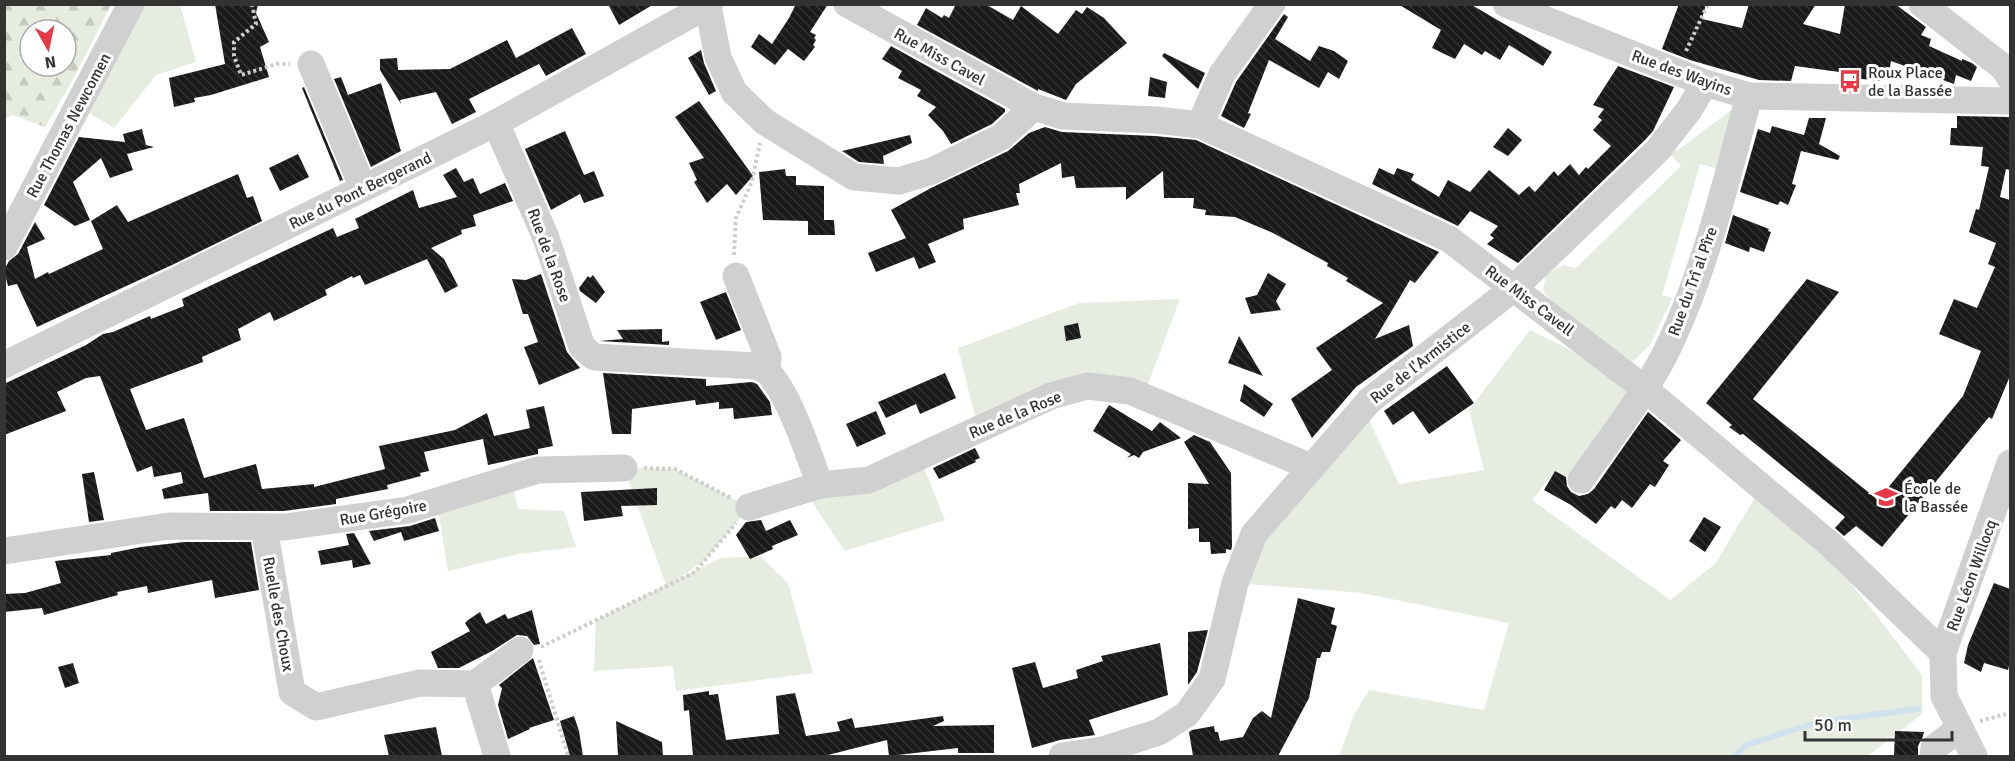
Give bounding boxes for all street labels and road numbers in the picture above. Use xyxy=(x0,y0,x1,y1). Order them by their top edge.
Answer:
street label: Rue Miss Cavel xyxy=(890,24,989,90)
street label: Rue des Wayins xyxy=(1629,46,1734,100)
street label: Rue Thomas Newcomen xyxy=(22,49,114,201)
street label: Rue du Pont Bergerand xyxy=(286,148,435,234)
street label: Rue de la Rose xyxy=(523,206,575,305)
street label: Rue du Trî al Pîre xyxy=(1664,224,1722,339)
street label: Rue Miss Cavell xyxy=(1481,261,1578,341)
street label: Rue de l'Armistice xyxy=(1366,317,1475,408)
street label: Rue de la Rose xyxy=(966,386,1065,443)
street label: Rue Grégoire xyxy=(338,495,428,530)
street label: Rue Léon Willocq xyxy=(1942,517,2001,634)
street label: Ruelle des Choux xyxy=(258,555,298,674)

